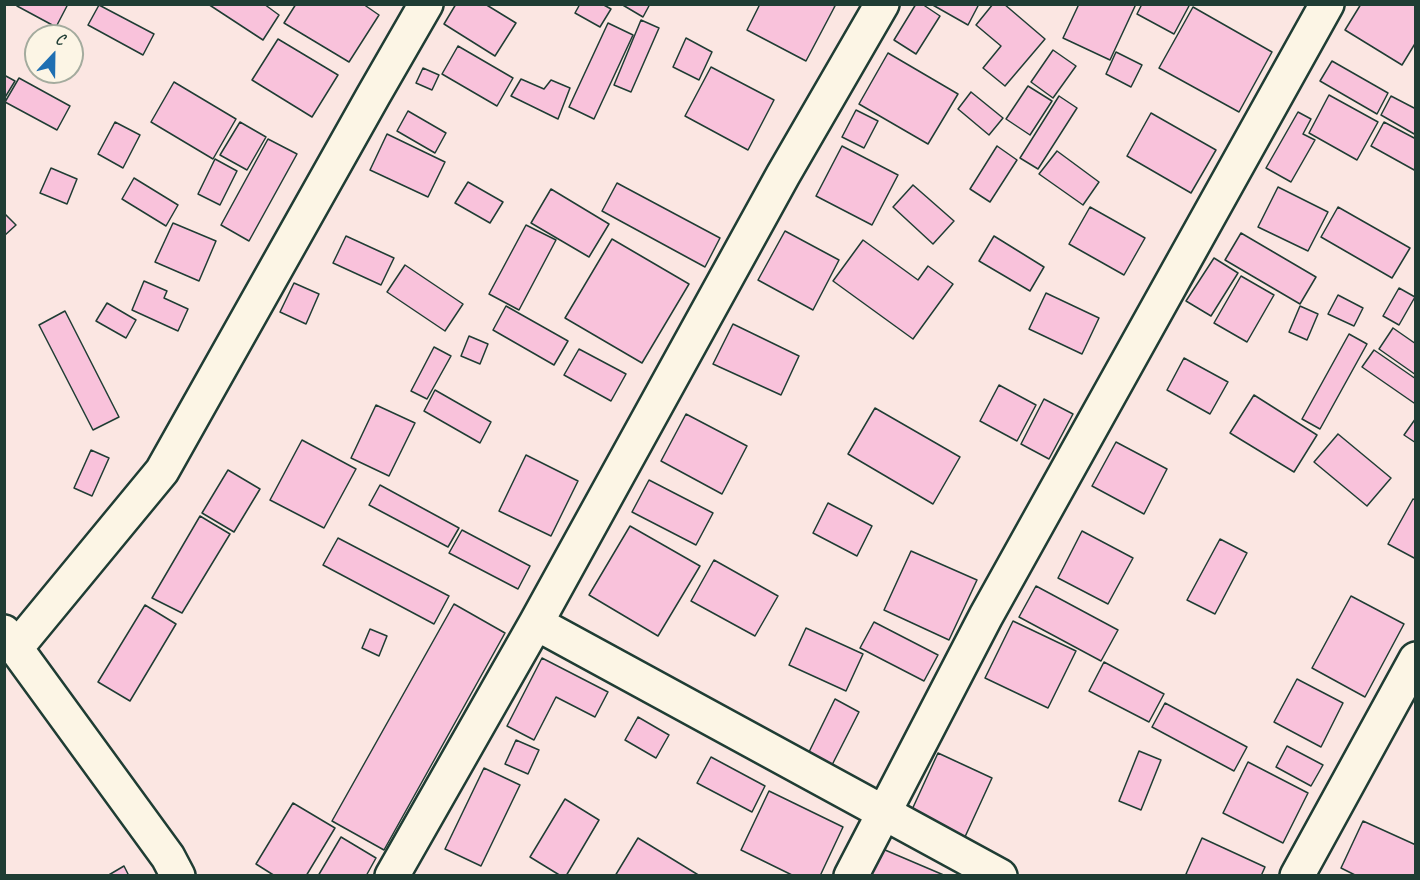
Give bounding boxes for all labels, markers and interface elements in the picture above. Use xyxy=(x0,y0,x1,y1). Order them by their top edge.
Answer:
north arrow xyxy=(24,24,84,84)
text: С xyxy=(53,28,67,50)

